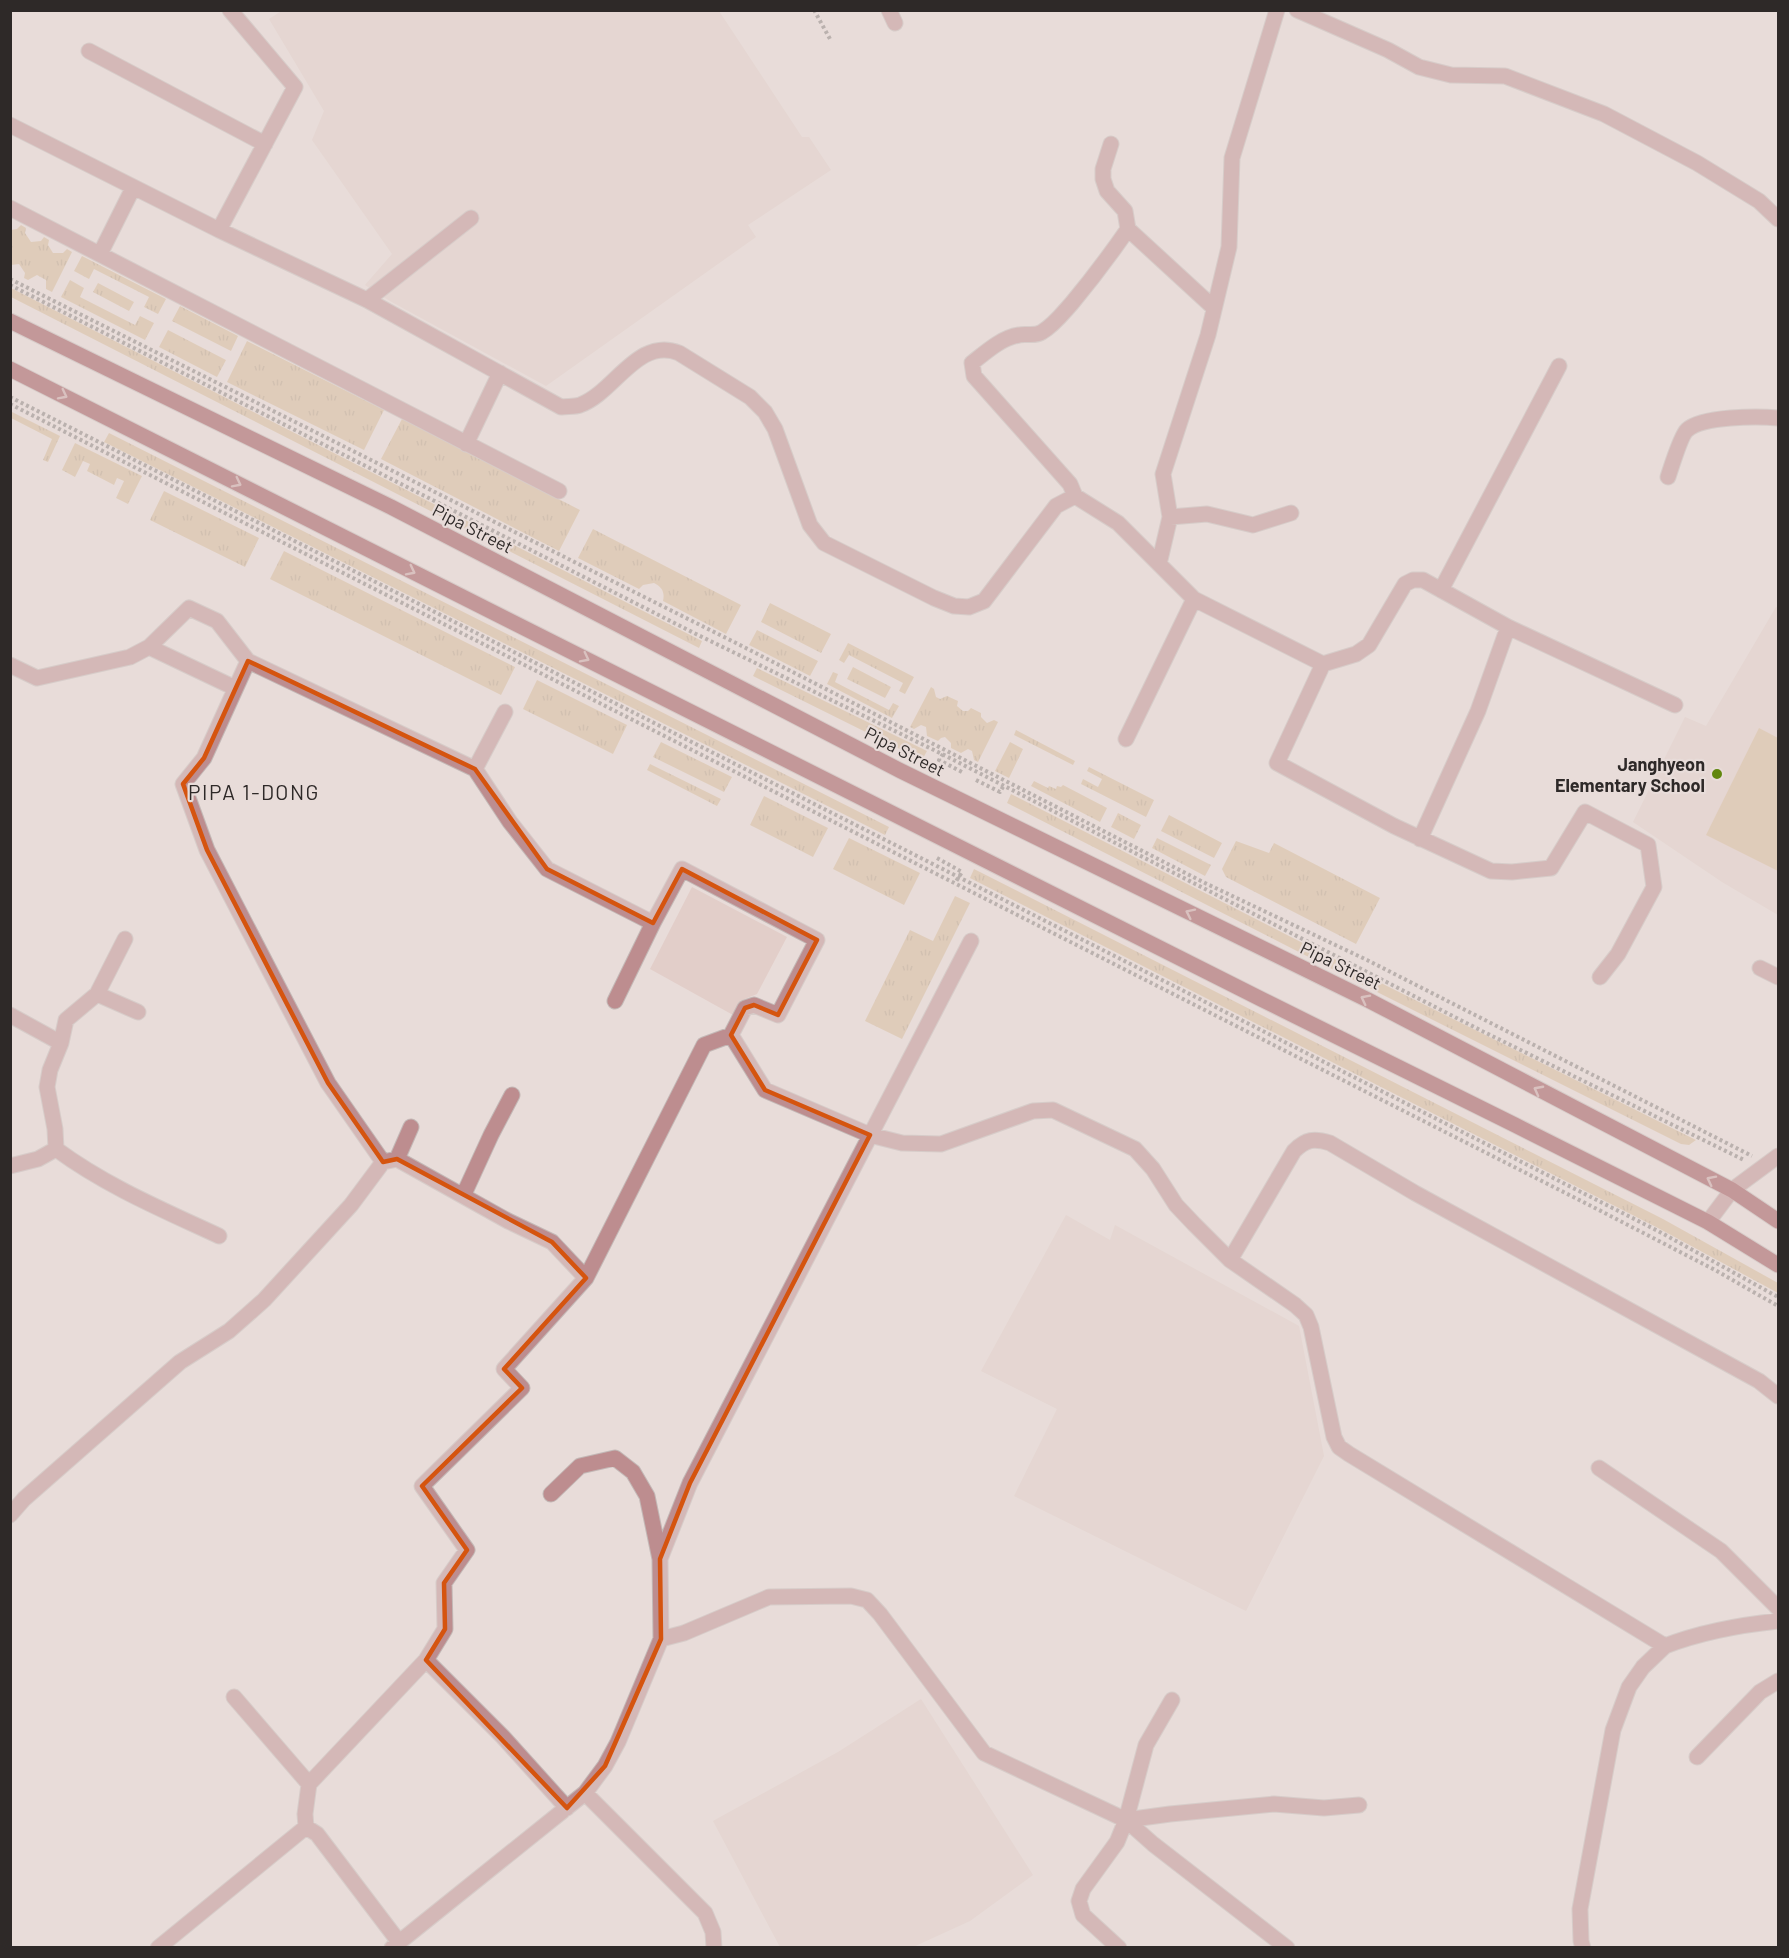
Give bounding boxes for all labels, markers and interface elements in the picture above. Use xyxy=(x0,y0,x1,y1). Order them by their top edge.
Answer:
one-way arrow xyxy=(56,388,67,399)
one-way arrow xyxy=(230,476,241,487)
street label: Pipa Street xyxy=(429,498,517,558)
one-way arrow xyxy=(405,563,416,575)
one-way arrow xyxy=(579,651,590,663)
street label: Pipa Street xyxy=(861,721,949,781)
place label: Janghyeon Elementary School xyxy=(1555,753,1705,796)
marker: Janghyeon Elementary School xyxy=(1710,767,1724,781)
district label: PIPA 1-DONG xyxy=(188,779,320,804)
one-way arrow xyxy=(1186,908,1197,920)
street label: Pipa Street xyxy=(1297,936,1385,994)
one-way arrow xyxy=(1361,994,1372,1006)
one-way arrow xyxy=(1534,1086,1544,1097)
one-way arrow xyxy=(1706,1175,1717,1187)

